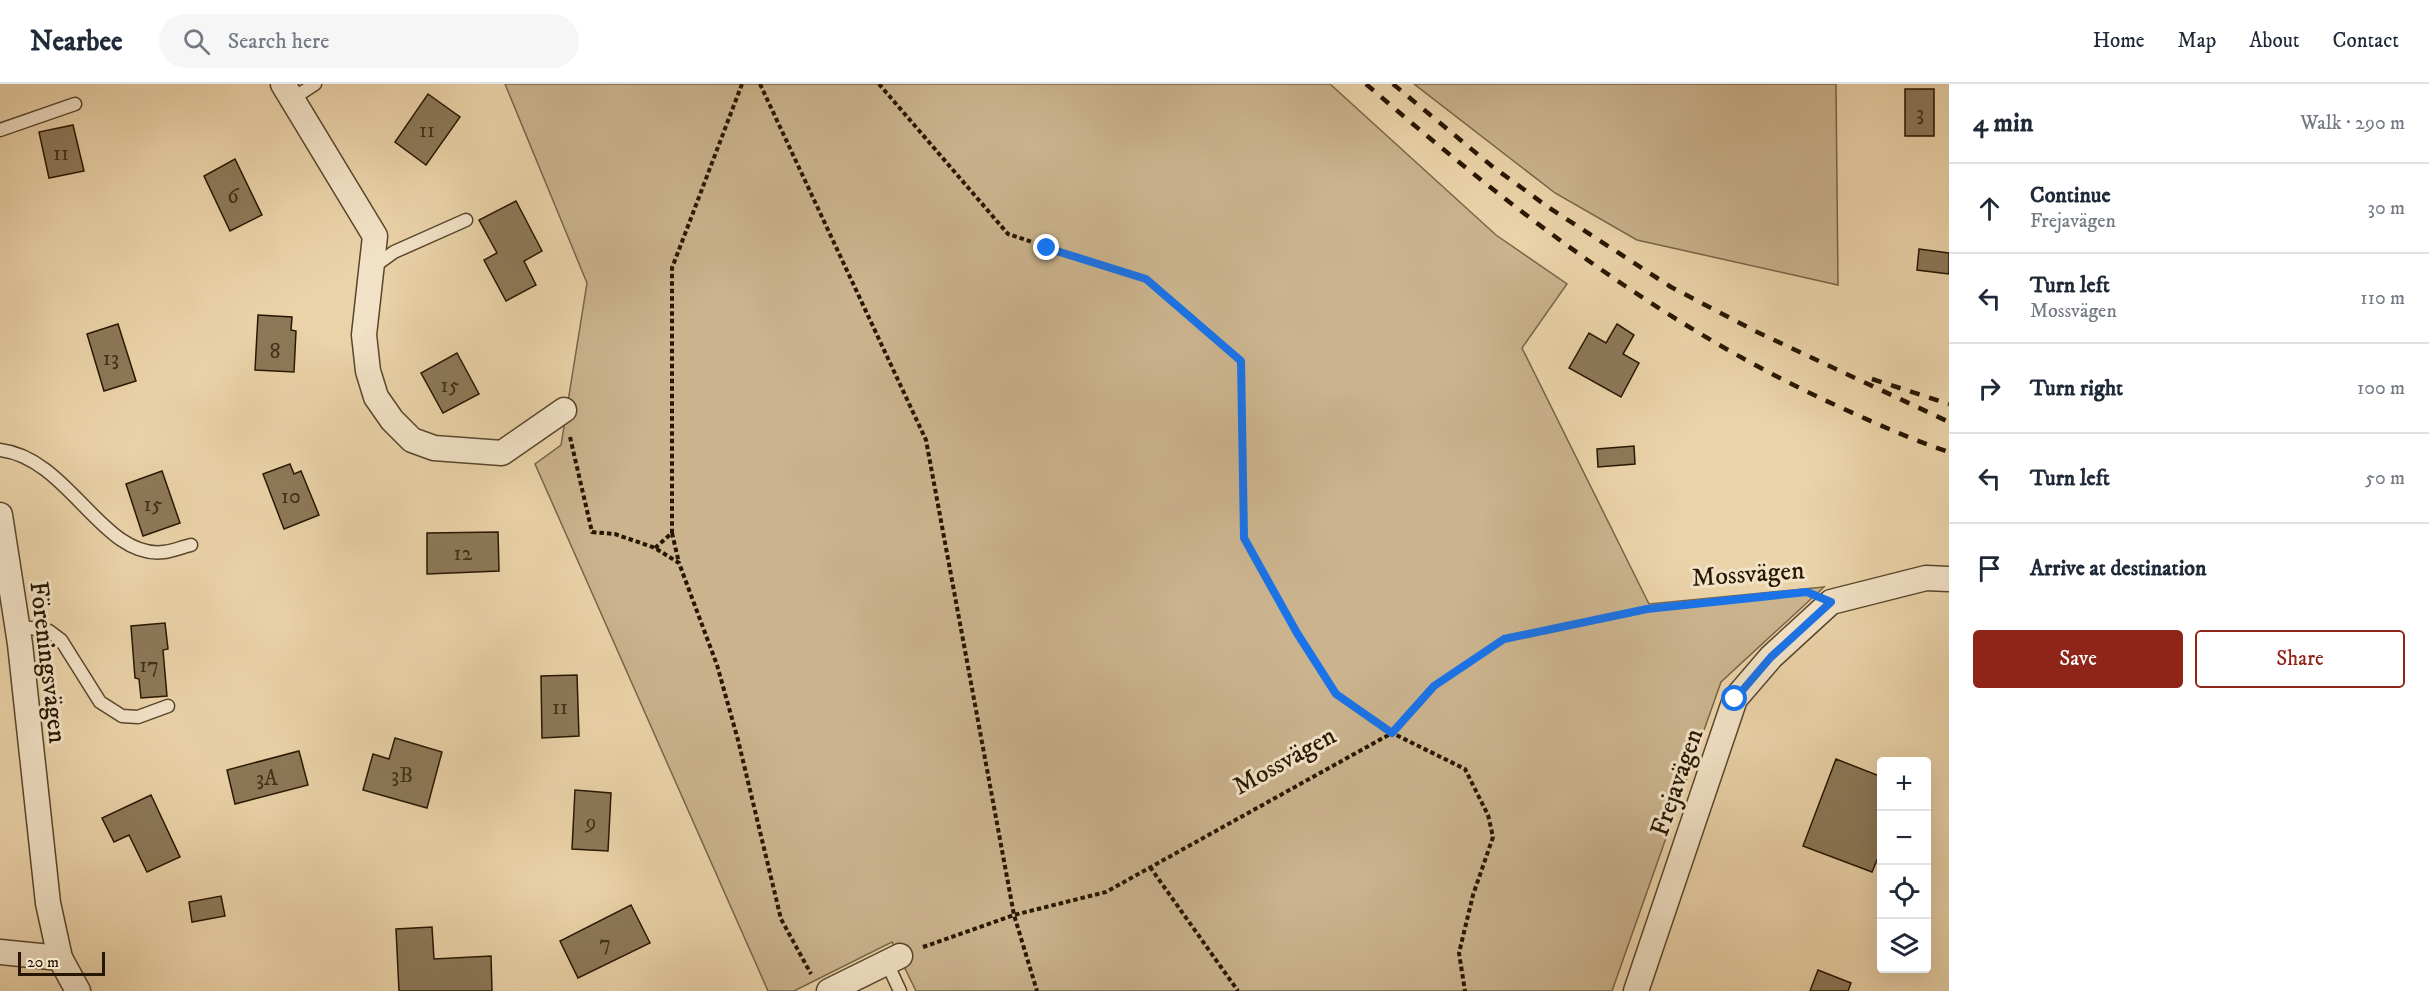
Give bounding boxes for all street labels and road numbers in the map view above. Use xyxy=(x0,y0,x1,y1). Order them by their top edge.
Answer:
street label: Mossvägen xyxy=(1691,554,1806,595)
street label: Föreningsvägen xyxy=(21,579,74,745)
street label: Mossvägen xyxy=(1227,719,1342,803)
street label: Frejavägen xyxy=(1644,724,1711,841)

